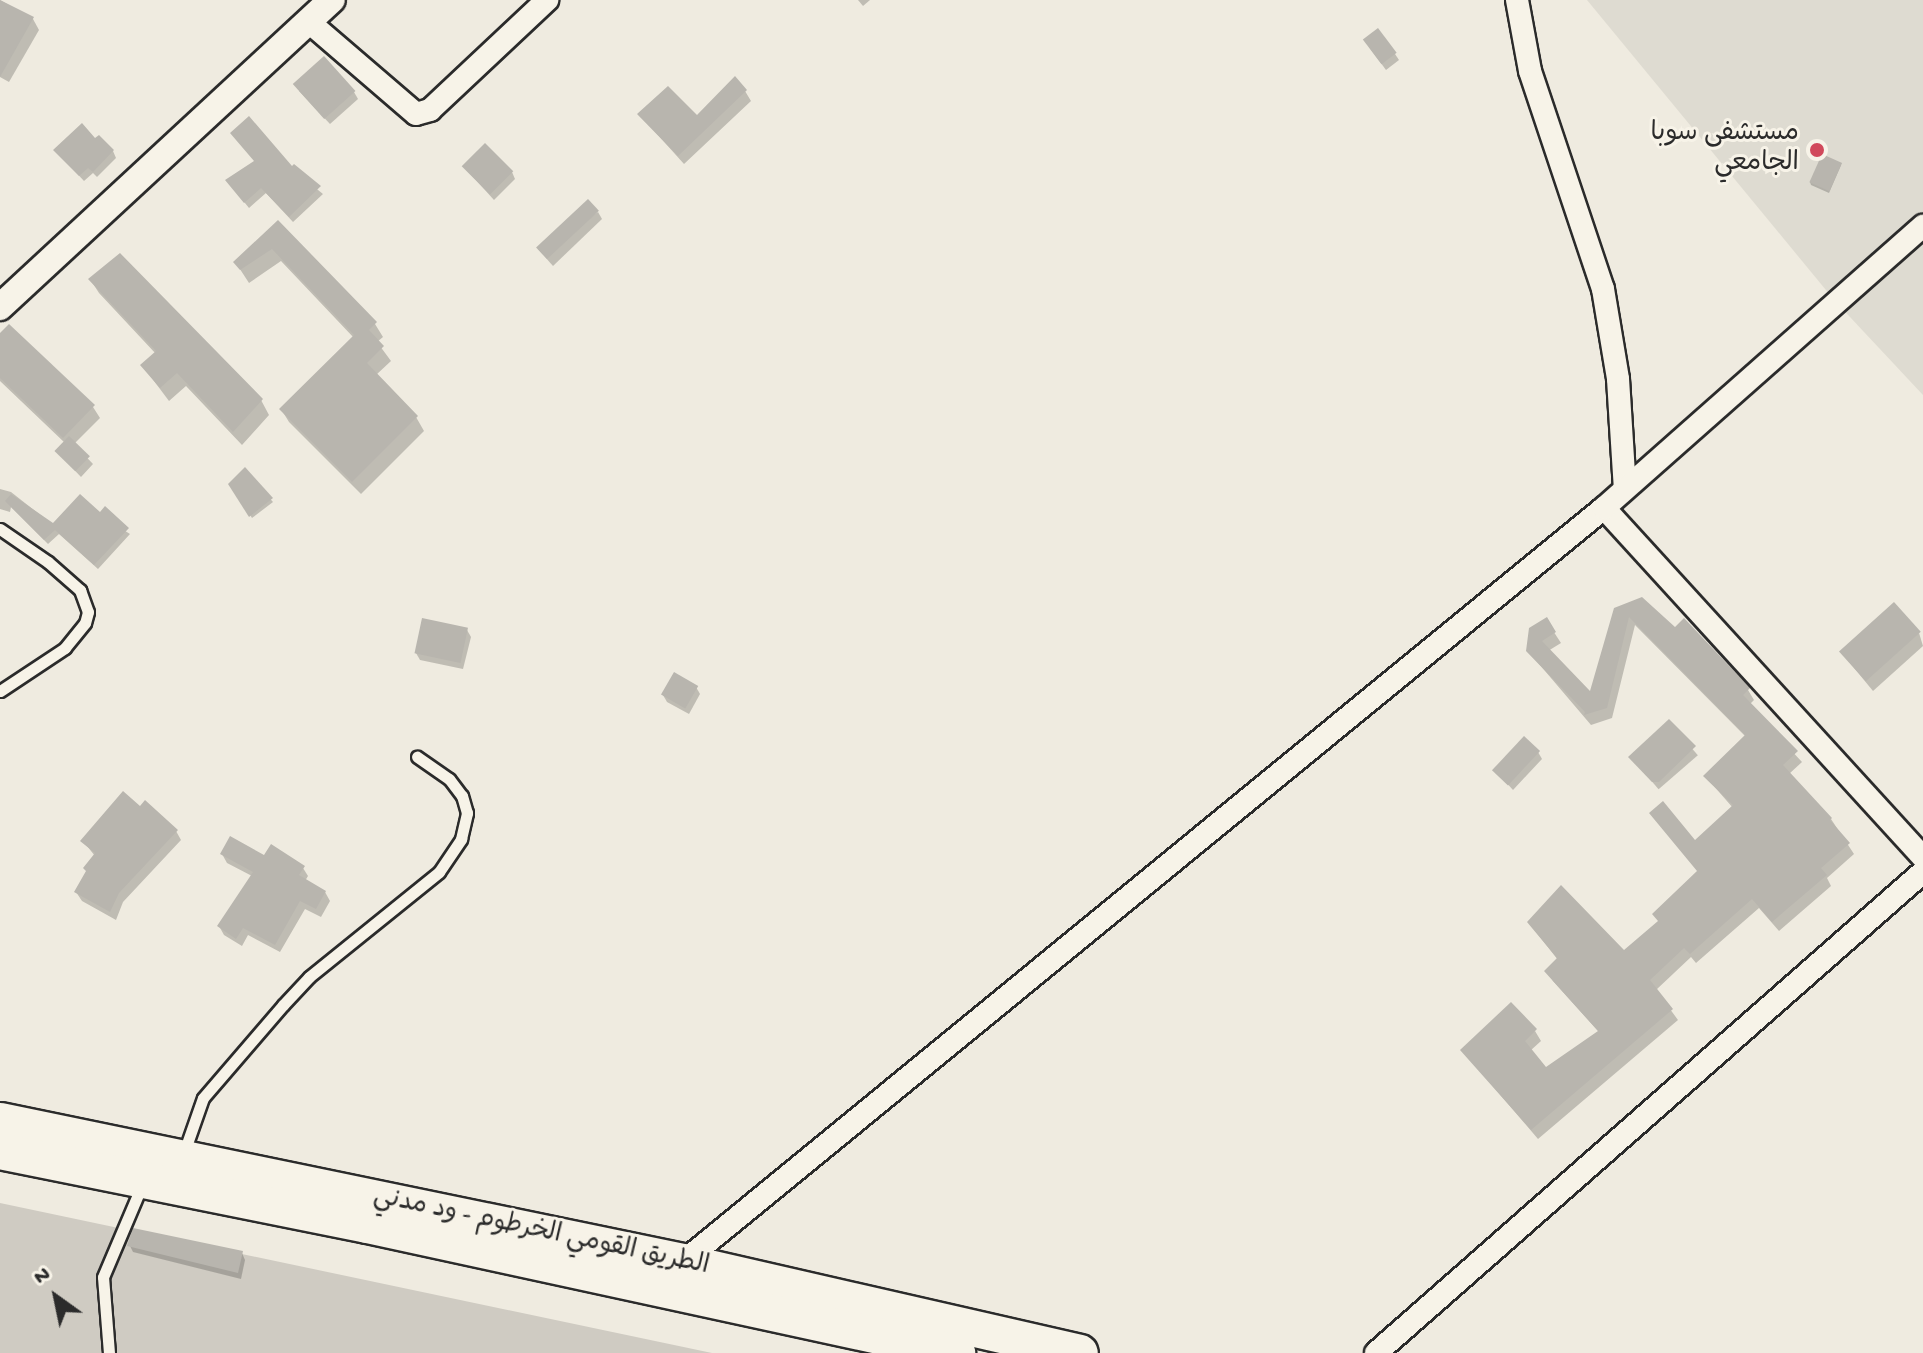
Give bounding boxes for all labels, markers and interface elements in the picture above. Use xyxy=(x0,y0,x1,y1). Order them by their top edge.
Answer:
place label: مستشفى سوبا الجامعي xyxy=(1651,119,1799,180)
marker: مستشفى سوبا الجامعي xyxy=(1806,139,1828,161)
street label: الطريق القومي الخرطوم - ود مدني xyxy=(370,1182,712,1284)
north arrow xyxy=(16,1257,96,1337)
text: N xyxy=(30,1262,56,1292)

